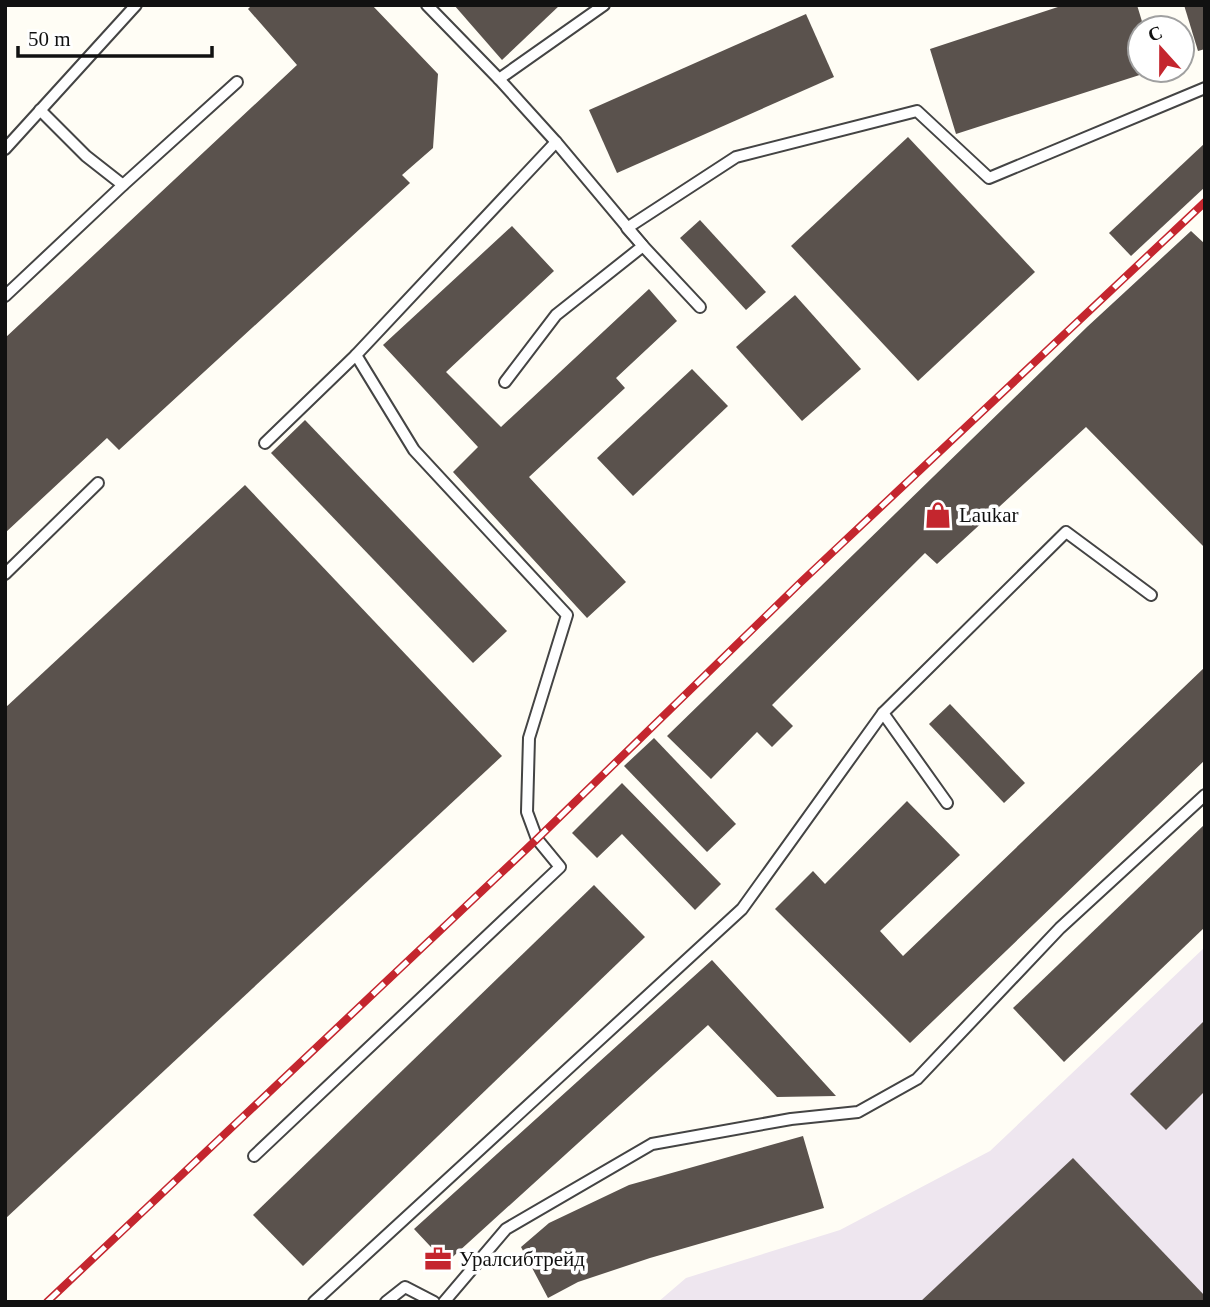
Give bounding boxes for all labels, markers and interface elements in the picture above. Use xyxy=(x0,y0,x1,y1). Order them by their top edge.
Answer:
scale bar xyxy=(18,14,212,58)
north arrow xyxy=(1126,14,1196,84)
text: С xyxy=(1145,21,1165,46)
text: 50 m xyxy=(28,27,71,51)
shop icon: Laukar xyxy=(923,500,953,530)
place label: Laukar xyxy=(959,503,1018,527)
office icon: Уралcибтрейд xyxy=(423,1244,453,1274)
place label: Уралcибтрейд xyxy=(459,1247,585,1271)

